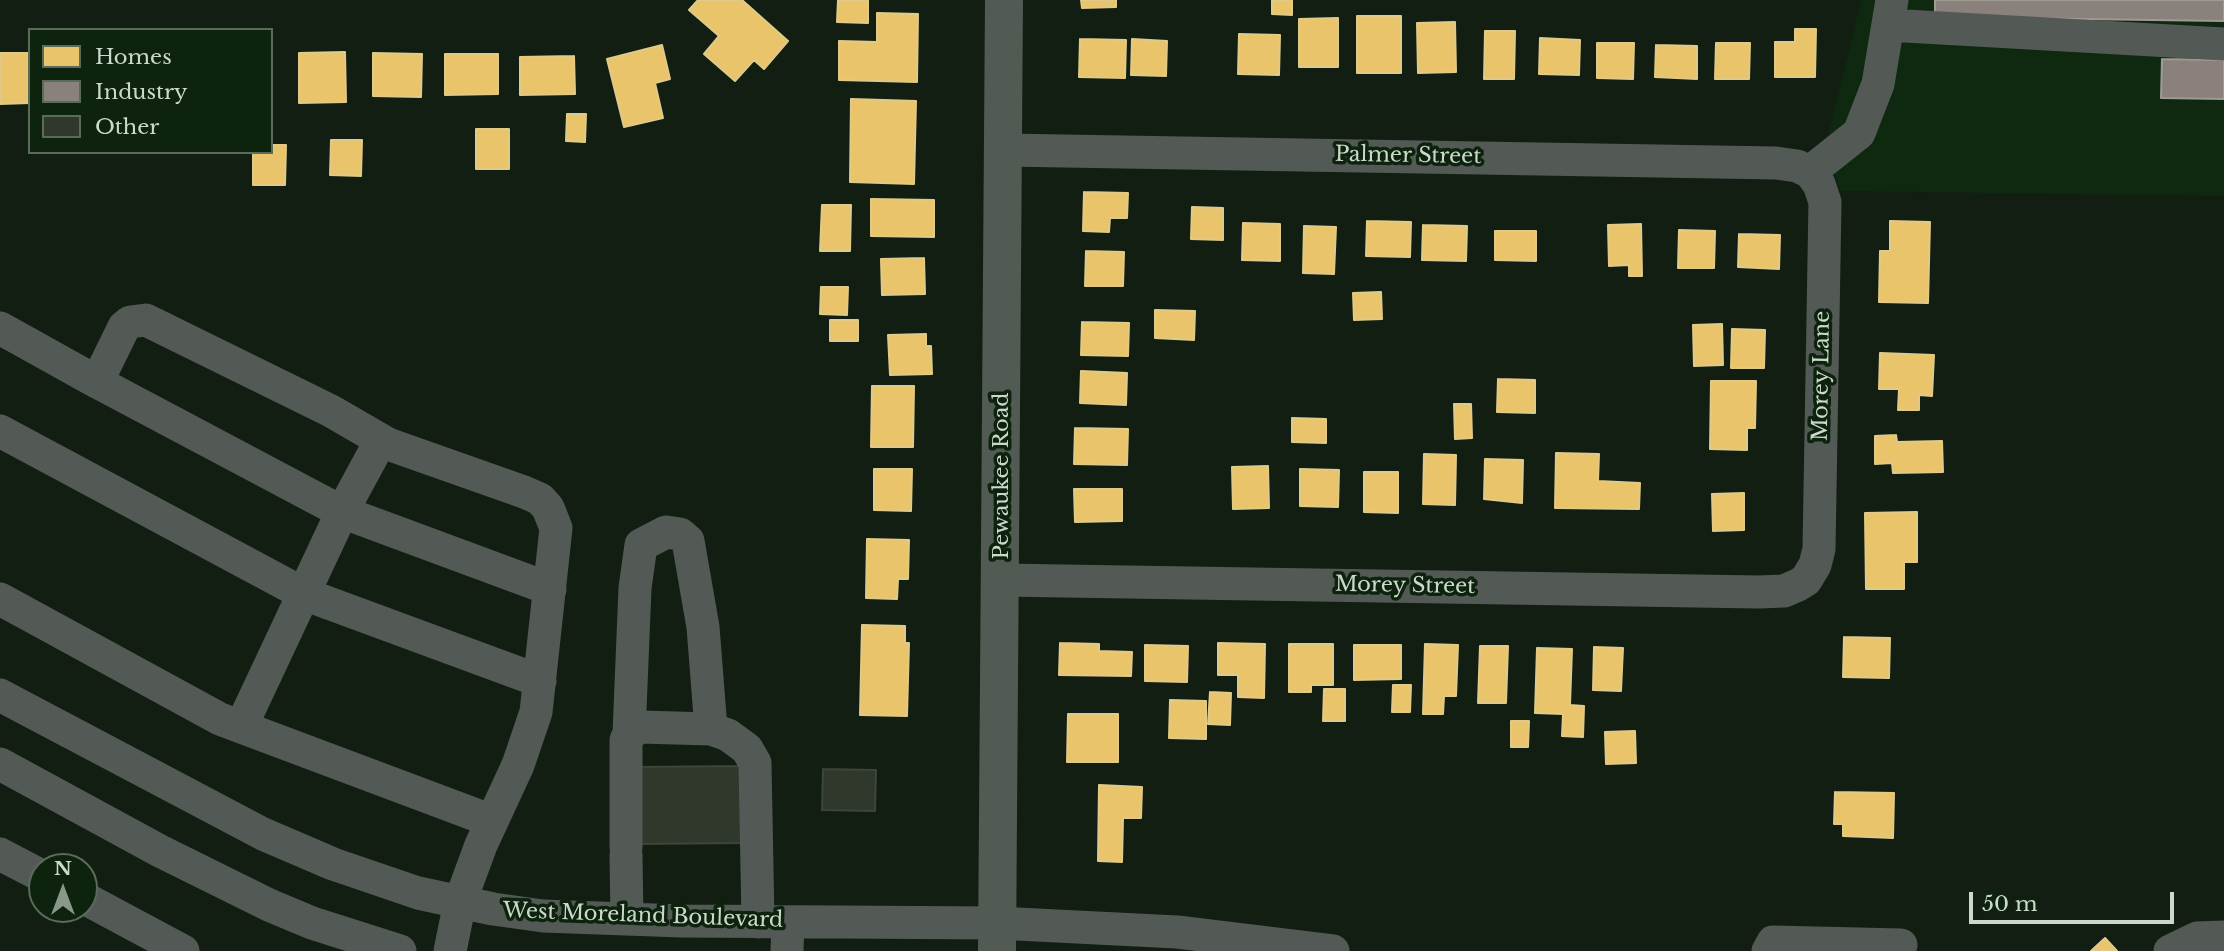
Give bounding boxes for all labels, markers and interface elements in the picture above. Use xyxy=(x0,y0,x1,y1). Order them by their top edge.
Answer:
legend xyxy=(28,28,273,154)
text: Homes xyxy=(95,44,172,70)
text: Industry xyxy=(95,79,187,105)
text: Other xyxy=(95,114,159,140)
street label: Palmer Street xyxy=(1335,142,1481,170)
street label: Morey Lane xyxy=(1808,311,1836,441)
street label: Pewaukee Road xyxy=(989,392,1015,560)
street label: Morey Street xyxy=(1335,572,1475,600)
north arrow xyxy=(28,853,98,923)
text: N xyxy=(54,857,72,880)
scale bar xyxy=(1972,878,2177,922)
text: 50 m xyxy=(1982,891,2037,917)
street label: West Moreland Boulevard xyxy=(502,899,784,933)

